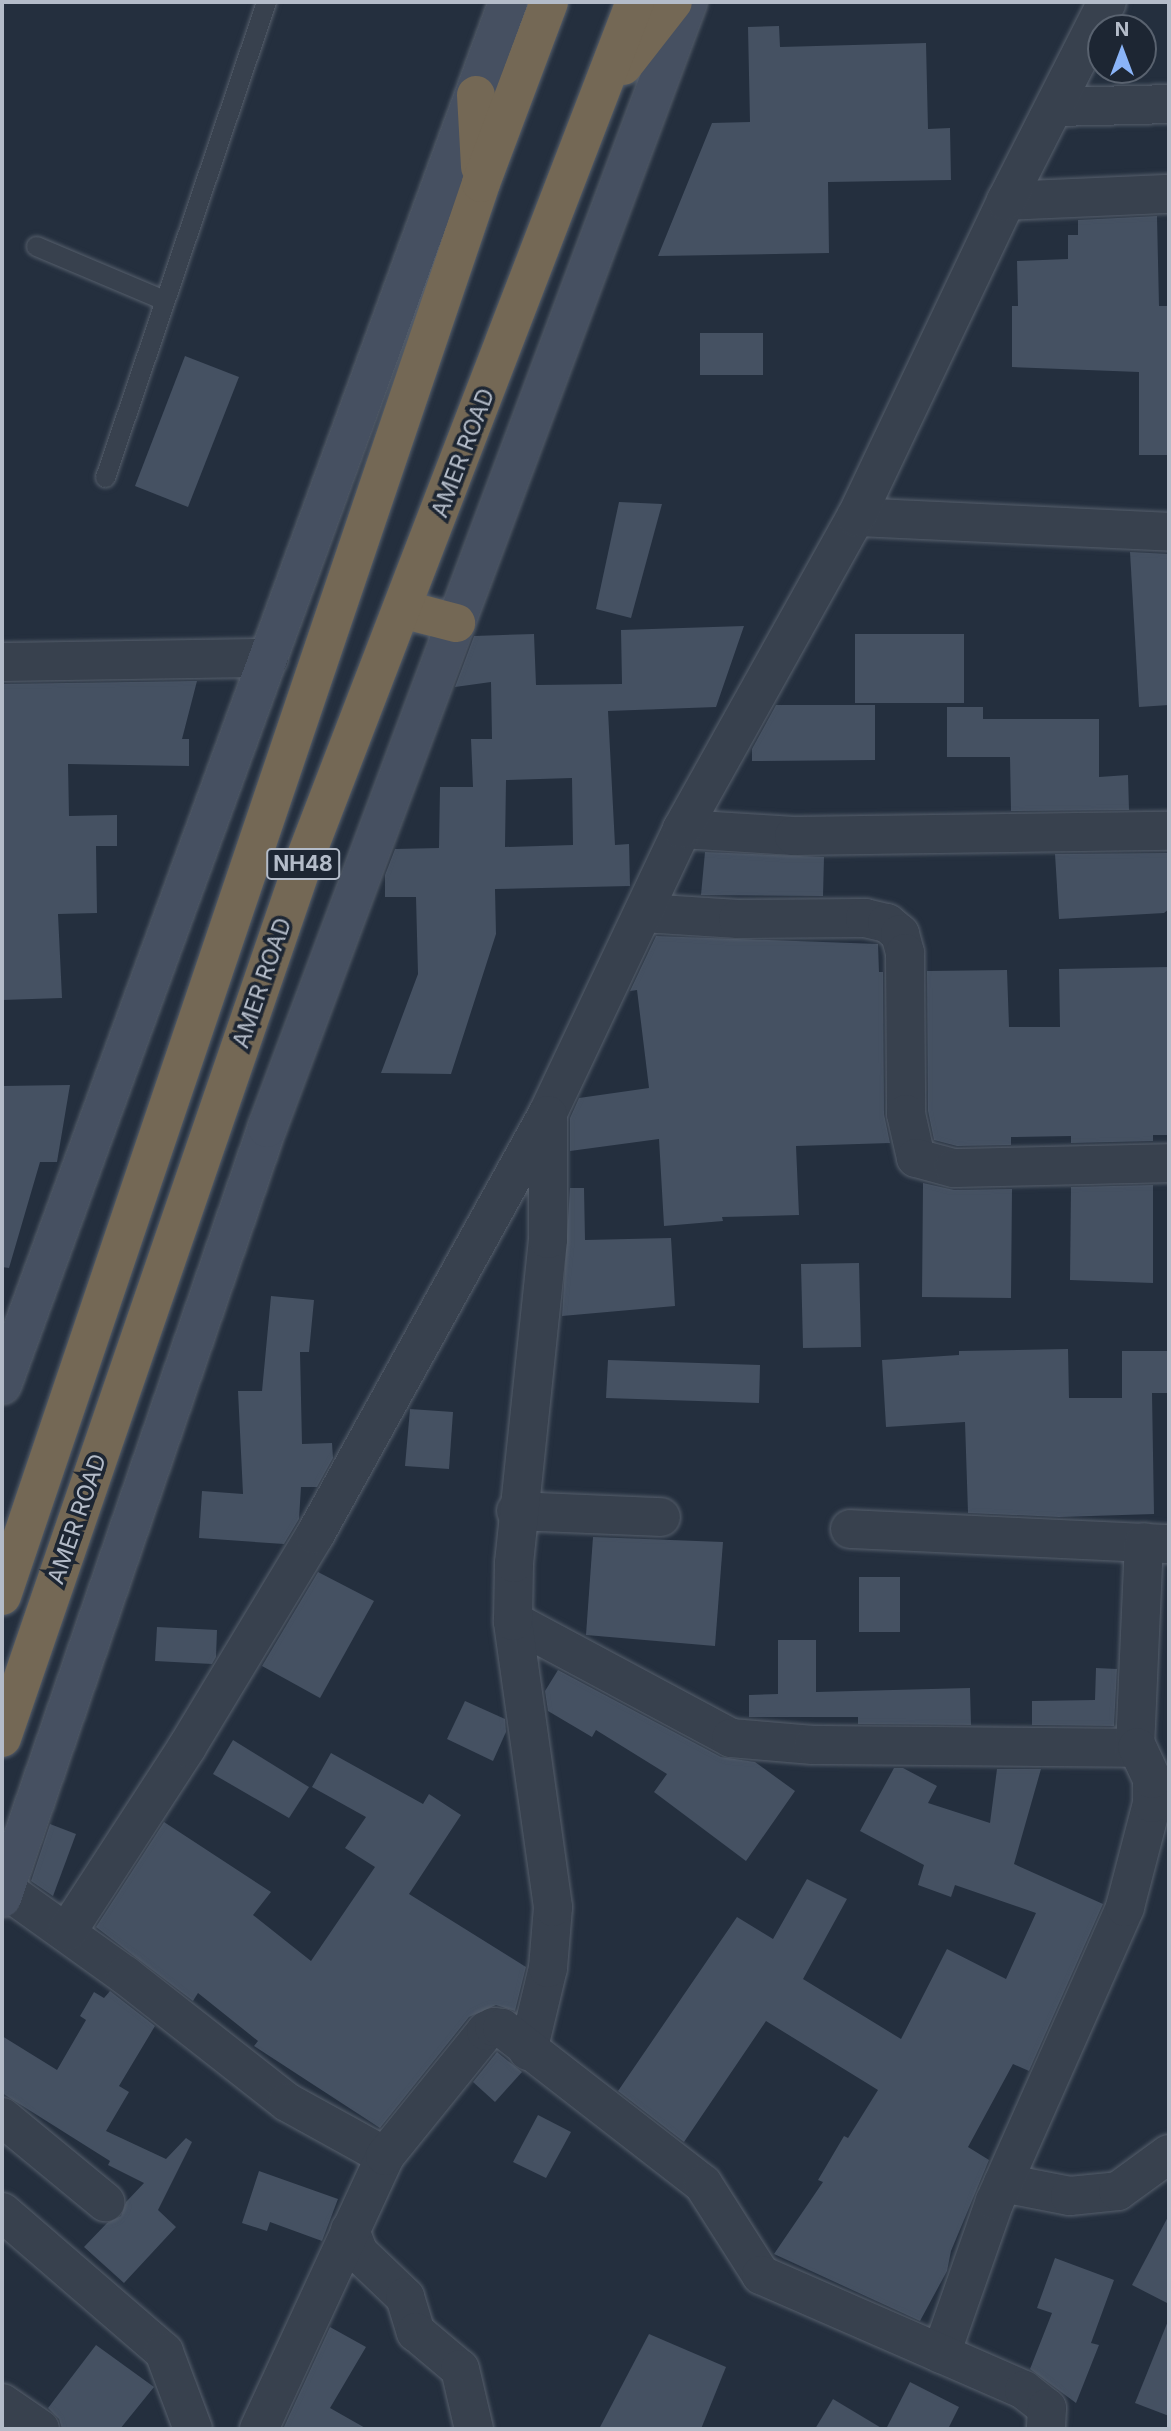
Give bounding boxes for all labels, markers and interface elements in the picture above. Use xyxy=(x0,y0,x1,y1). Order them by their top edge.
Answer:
north arrow xyxy=(1087,14,1157,84)
text: N xyxy=(1115,18,1129,41)
street label: AMER ROAD xyxy=(426,385,500,521)
road number: NH48 xyxy=(264,846,342,882)
street label: AMER ROAD xyxy=(227,914,297,1052)
street label: AMER ROAD xyxy=(42,1450,112,1588)

